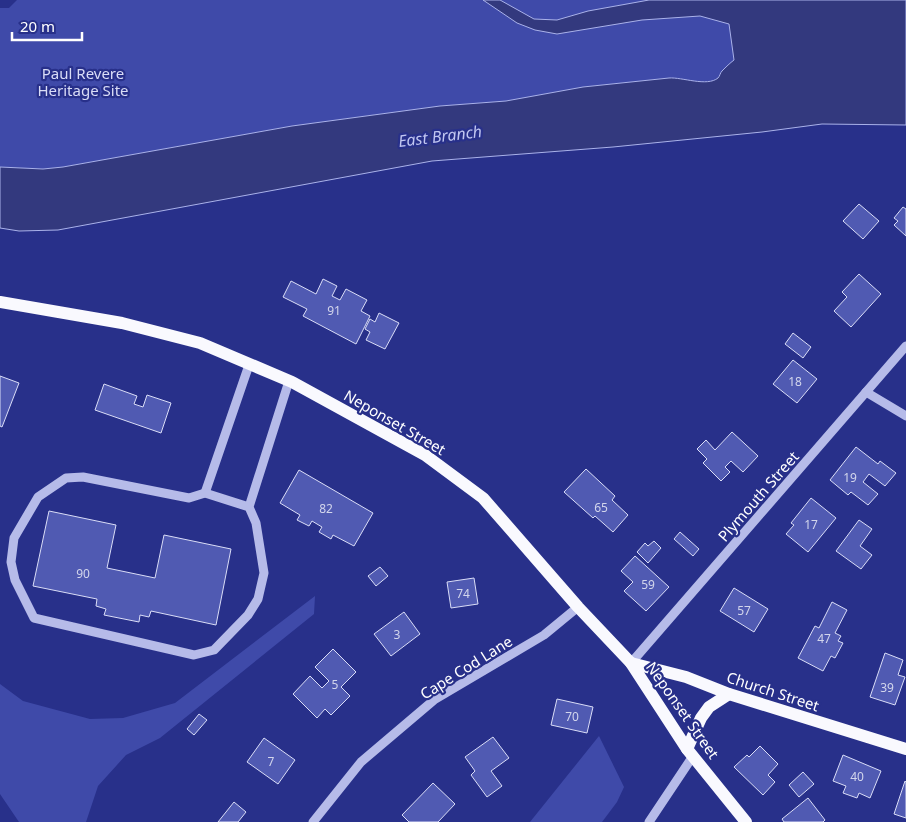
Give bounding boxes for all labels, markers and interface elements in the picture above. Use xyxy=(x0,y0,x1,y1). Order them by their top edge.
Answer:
scale bar xyxy=(12,10,82,42)
text: 20 m xyxy=(20,16,55,36)
park label: Paul Revere Heritage Site xyxy=(37,63,129,100)
water label: East Branch xyxy=(397,120,483,152)
house number: 91 xyxy=(327,302,341,319)
house number: 18 xyxy=(788,373,802,390)
street label: Neponset Street xyxy=(341,385,450,460)
street label: Plymouth Street xyxy=(713,446,803,545)
house number: 19 xyxy=(843,469,857,486)
house number: 65 xyxy=(594,499,608,516)
house number: 82 xyxy=(319,500,333,517)
house number: 17 xyxy=(804,516,818,533)
house number: 90 xyxy=(76,565,90,582)
house number: 59 xyxy=(641,576,655,593)
house number: 74 xyxy=(456,585,470,602)
house number: 57 xyxy=(737,602,751,619)
house number: 3 xyxy=(394,626,401,643)
house number: 47 xyxy=(817,630,831,647)
street label: Cape Cod Lane xyxy=(416,631,516,703)
street label: Neponset Street xyxy=(642,657,724,763)
street label: Church Street xyxy=(724,667,822,716)
house number: 5 xyxy=(332,676,339,693)
house number: 39 xyxy=(880,679,894,696)
house number: 70 xyxy=(565,708,579,725)
house number: 7 xyxy=(268,753,275,770)
house number: 40 xyxy=(850,768,864,785)

